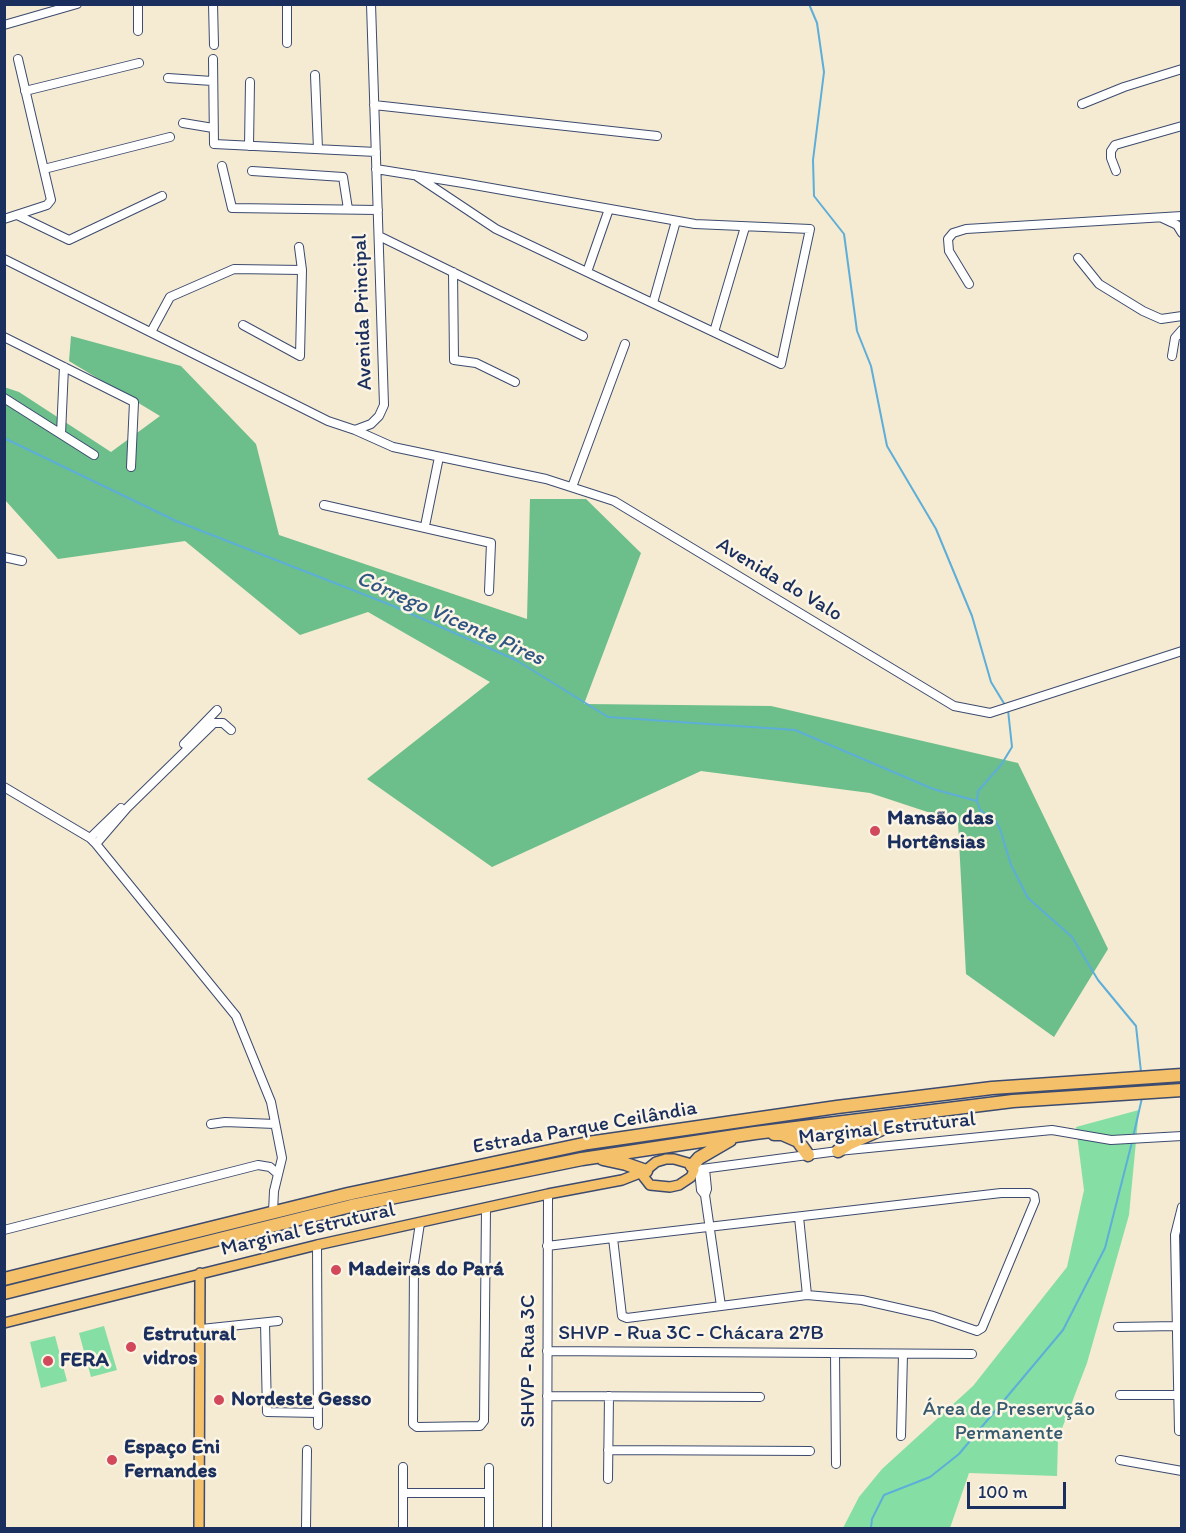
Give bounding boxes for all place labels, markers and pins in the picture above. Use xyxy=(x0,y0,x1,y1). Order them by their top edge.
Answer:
place label: Mansão das Hortênsias xyxy=(887,806,994,856)
marker: Mansão das Hortênsias xyxy=(868,824,882,838)
place label: Madeiras do Pará xyxy=(348,1257,504,1283)
marker: Madeiras do Pará xyxy=(329,1263,343,1277)
place label: Estrutural vidros xyxy=(143,1322,236,1372)
marker: Estrutural vidros xyxy=(124,1340,138,1354)
place label: FERA xyxy=(60,1348,109,1374)
marker: FERA xyxy=(41,1354,55,1368)
place label: Nordeste Gesso xyxy=(231,1387,372,1413)
marker: Nordeste Gesso xyxy=(212,1393,226,1407)
place label: Espaço Eni Fernandes xyxy=(124,1435,220,1485)
marker: Espaço Eni Fernandes xyxy=(105,1453,119,1467)

